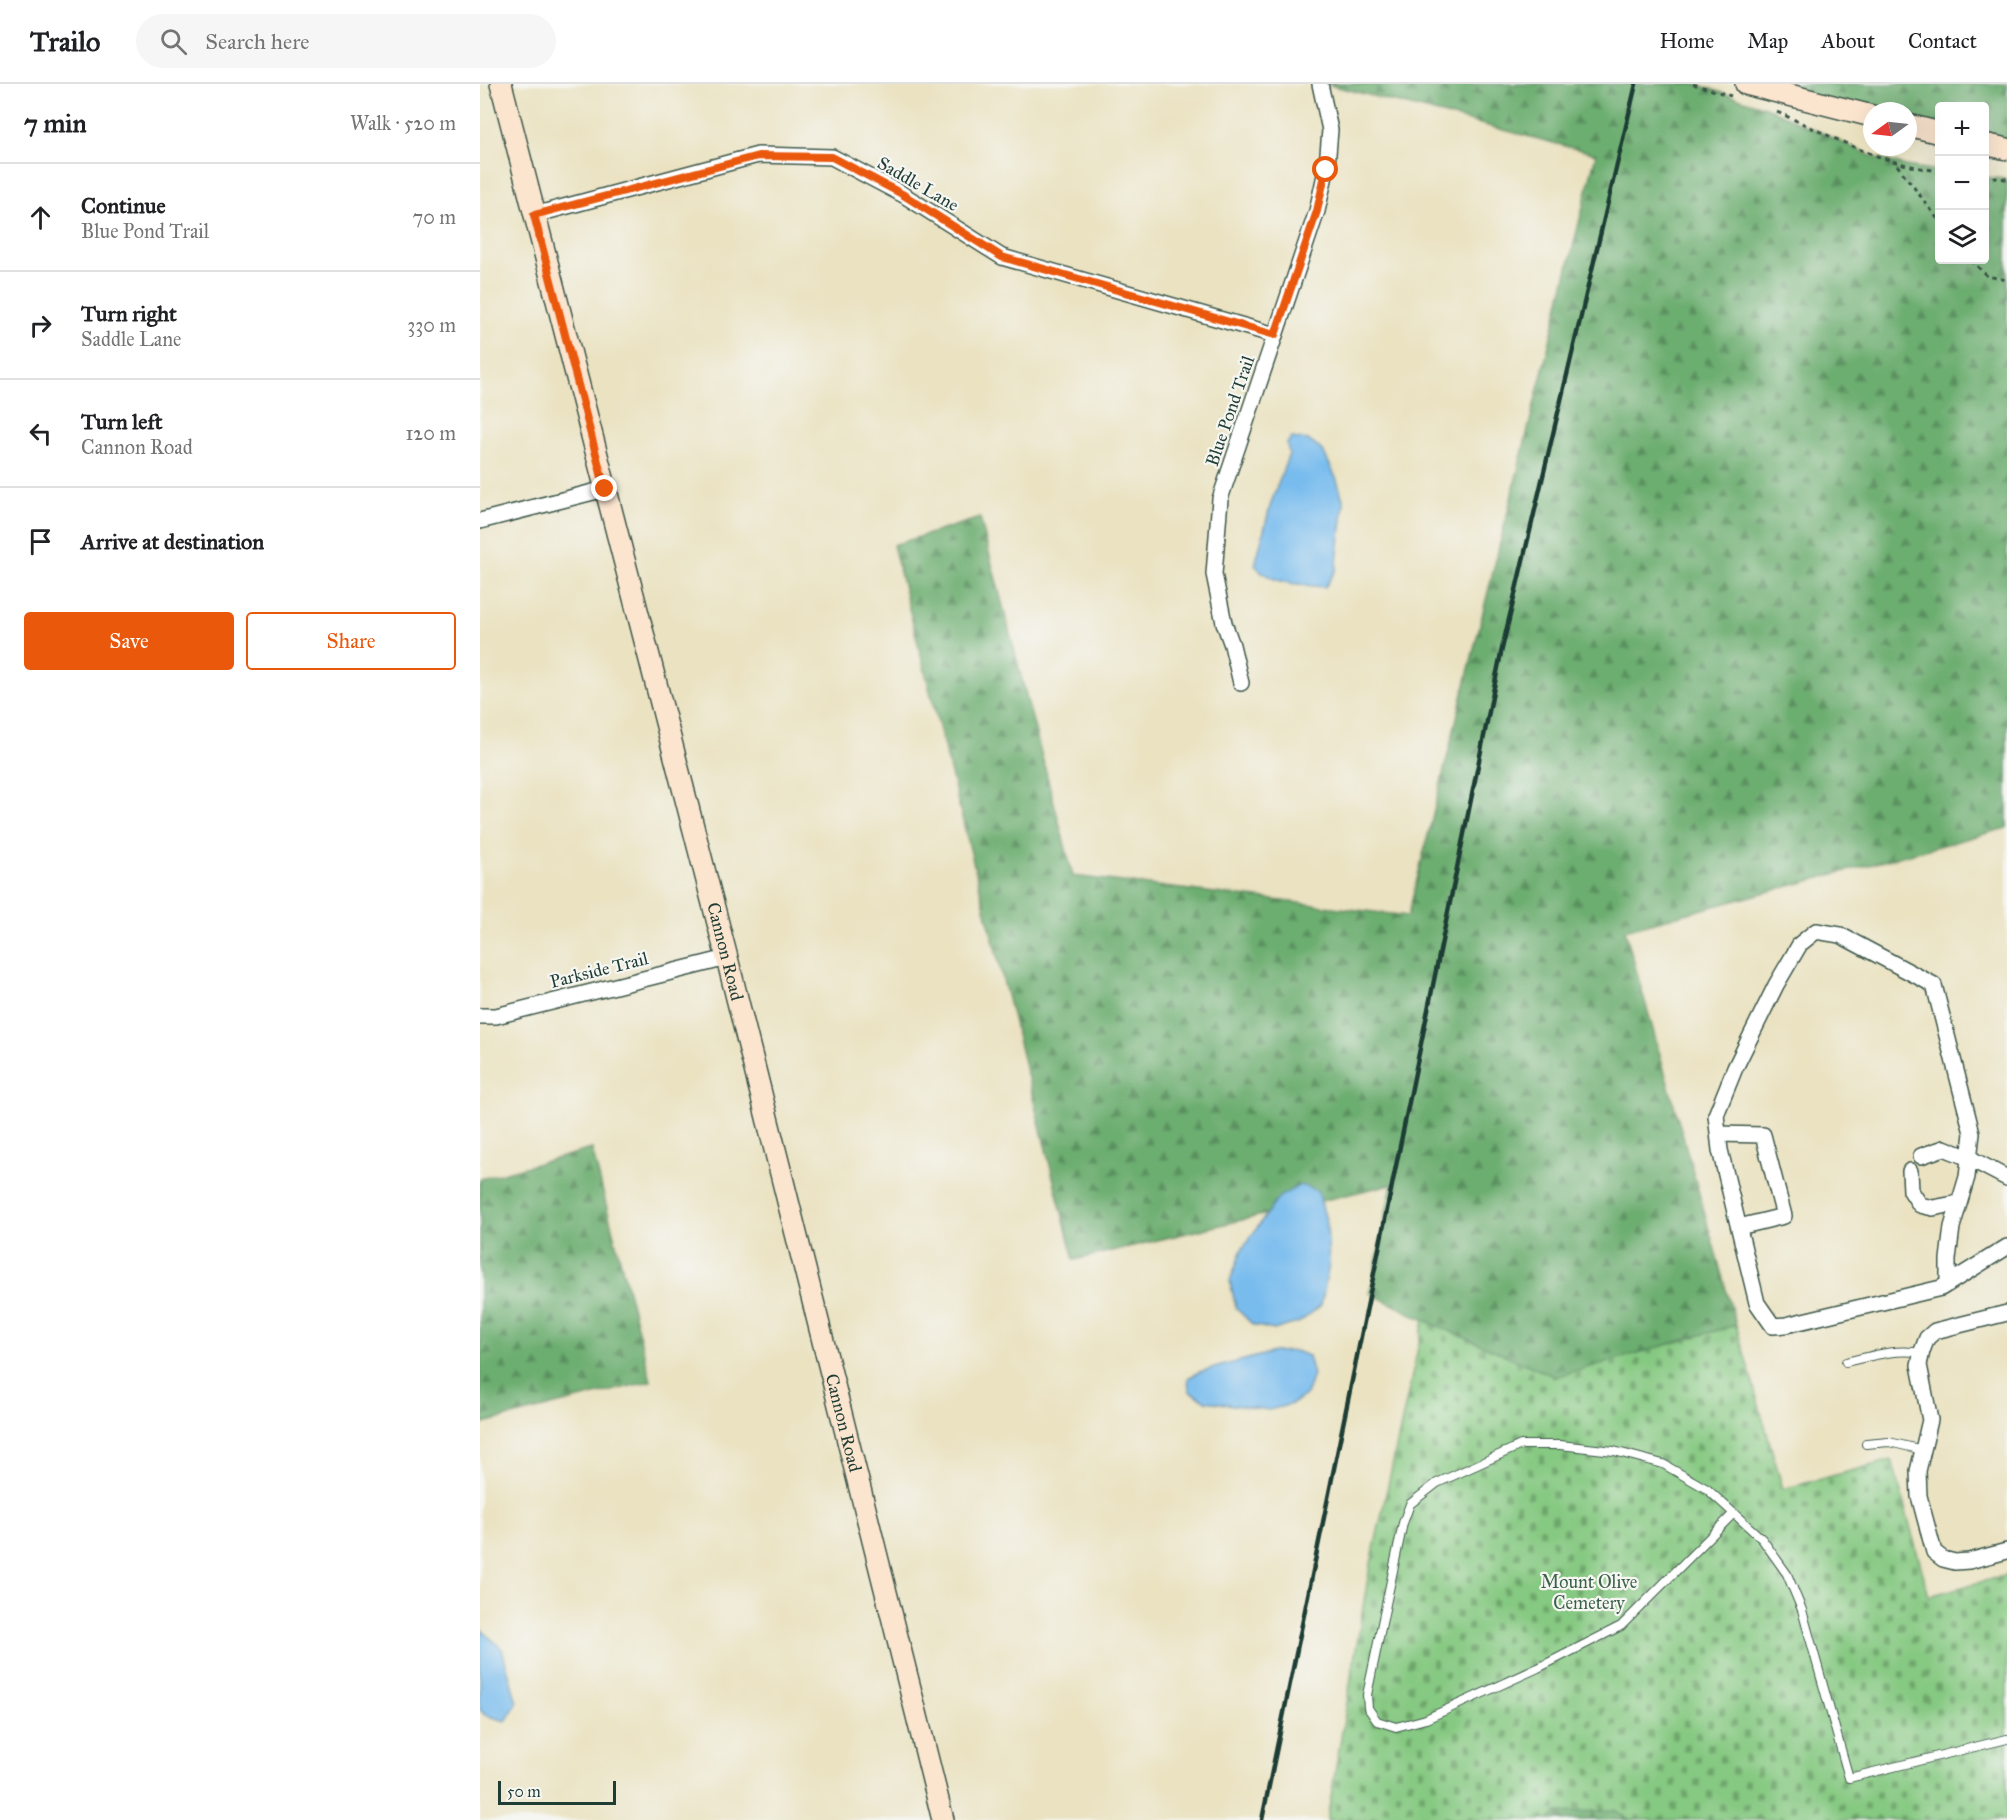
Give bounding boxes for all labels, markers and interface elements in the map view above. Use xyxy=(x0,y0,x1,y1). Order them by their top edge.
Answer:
search box xyxy=(136,14,556,68)
text: Trailo xyxy=(30,24,100,59)
icon: search xyxy=(157,25,190,58)
text: Search here xyxy=(205,28,309,55)
text: Home xyxy=(1659,28,1714,54)
text: Map xyxy=(1747,28,1788,54)
text: About xyxy=(1821,28,1875,54)
text: Contact xyxy=(1908,28,1977,54)
north arrow xyxy=(1863,102,1917,156)
map controls xyxy=(1935,102,1989,264)
button: + xyxy=(1935,102,1989,156)
text: 7 min xyxy=(24,107,87,139)
text: Walk · 520 m xyxy=(350,111,456,135)
street label: Saddle Lane xyxy=(873,152,963,216)
route start xyxy=(1312,156,1338,182)
button: − xyxy=(1935,156,1989,210)
text: Continue xyxy=(81,192,166,219)
icon: ahead xyxy=(24,201,57,234)
text: 70 m xyxy=(413,205,456,229)
button: layers xyxy=(1935,210,1989,264)
text: Blue Pond Trail xyxy=(81,219,209,243)
text: Turn right xyxy=(81,300,177,327)
icon: right xyxy=(24,309,57,342)
text: 330 m xyxy=(407,313,456,337)
text: Saddle Lane xyxy=(81,327,181,351)
street label: Blue Pond Trail xyxy=(1201,353,1259,469)
text: Turn left xyxy=(81,408,163,435)
icon: left xyxy=(24,417,57,450)
text: 120 m xyxy=(405,421,456,445)
text: Cannon Road xyxy=(81,435,193,459)
route end xyxy=(591,475,617,501)
icon: arrive xyxy=(24,525,57,558)
text: Arrive at destination xyxy=(81,528,264,555)
button: Save xyxy=(24,612,234,670)
button: Share xyxy=(246,612,456,670)
street label: Cannon Road xyxy=(702,900,748,1003)
street label: Parkside Trail xyxy=(548,947,651,993)
street label: Cannon Road xyxy=(821,1371,866,1474)
park label: Mount Olive Cemetery xyxy=(1541,1571,1637,1614)
scale bar xyxy=(498,1778,616,1806)
text: 50 m xyxy=(507,1782,541,1801)

